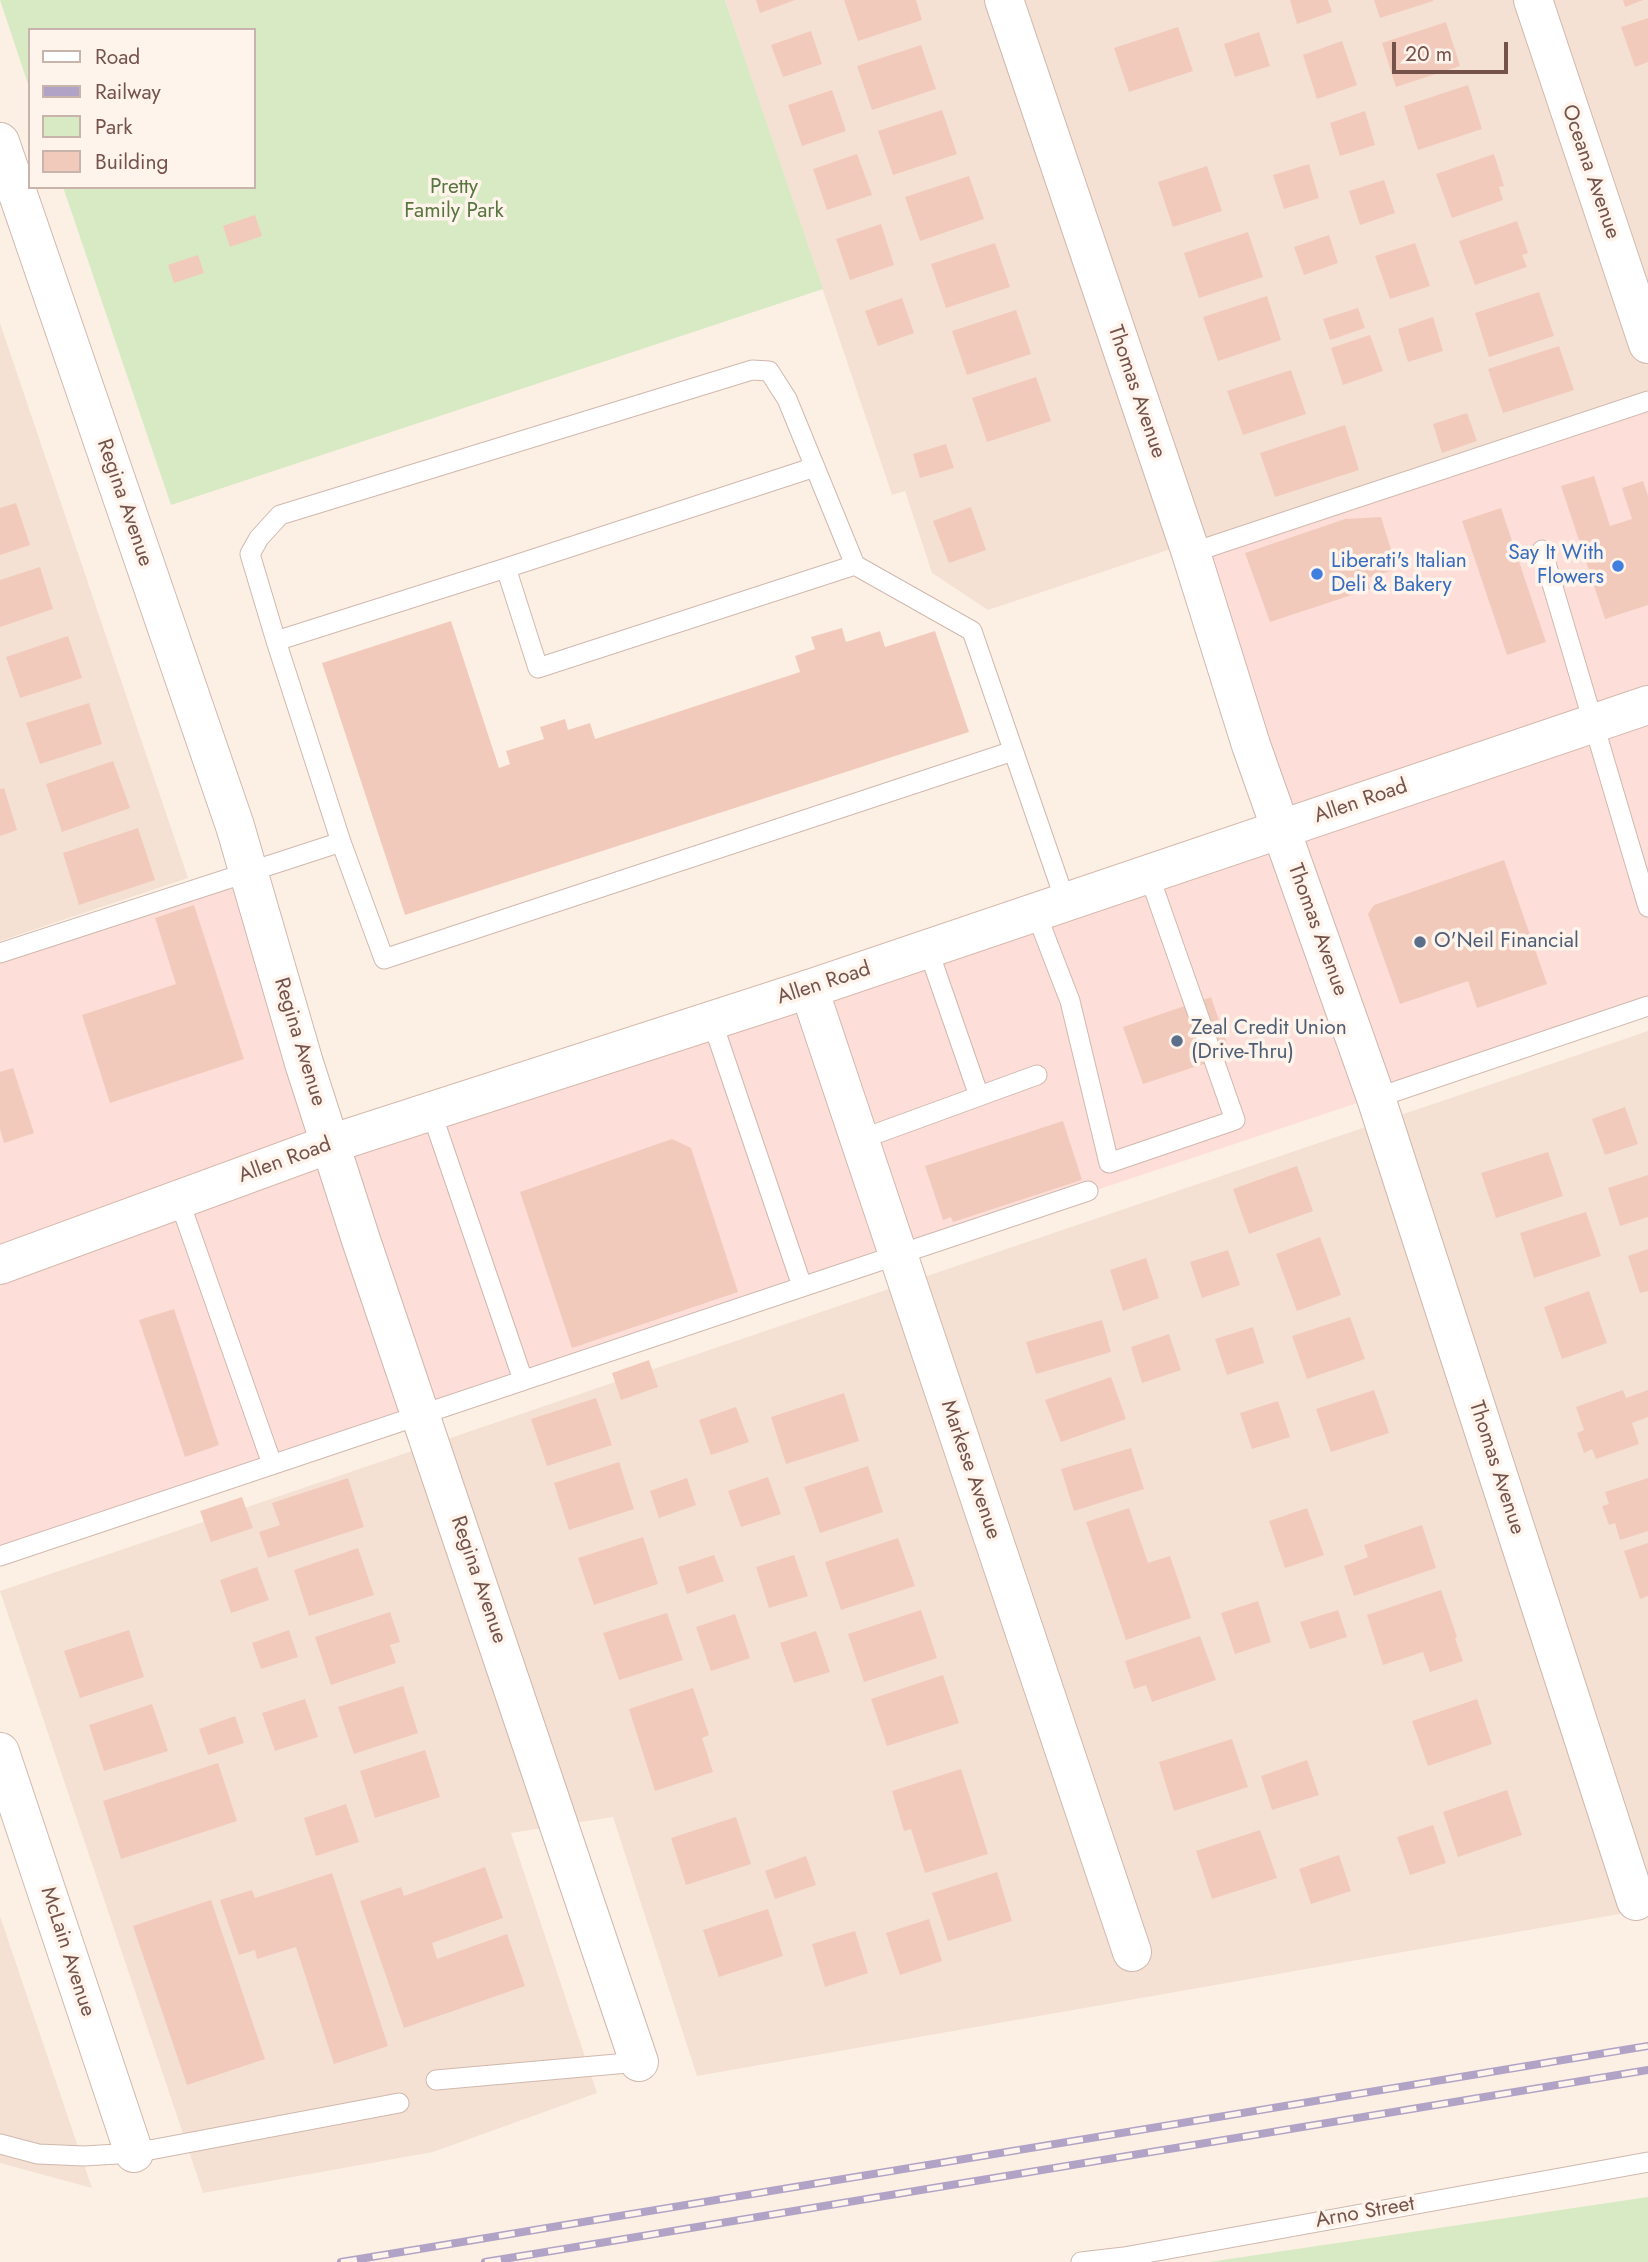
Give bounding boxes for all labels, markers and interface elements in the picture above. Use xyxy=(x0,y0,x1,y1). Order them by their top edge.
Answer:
legend xyxy=(28,28,256,189)
scale bar xyxy=(1396,28,1512,72)
text: 20 m xyxy=(1405,39,1452,69)
text: Road xyxy=(95,42,140,72)
text: Railway xyxy=(95,77,161,107)
street label: Oceana Avenue xyxy=(1555,102,1625,242)
text: Park xyxy=(95,112,132,142)
text: Building xyxy=(95,147,168,177)
park label: Pretty Family Park xyxy=(404,175,504,225)
street label: Thomas Avenue xyxy=(1101,322,1171,462)
street label: Regina Avenue xyxy=(90,436,158,570)
place label: Say It With Flowers xyxy=(1508,541,1604,591)
place label: Liberati's Italian Deli & Bakery xyxy=(1331,549,1467,599)
marker: Say It With Flowers xyxy=(1610,558,1626,574)
marker: Liberati's Italian Deli & Bakery xyxy=(1309,566,1325,582)
street label: Allen Road xyxy=(1311,774,1411,830)
street label: Thomas Avenue xyxy=(1281,860,1353,1000)
place label: O'Neil Financial xyxy=(1434,929,1579,955)
marker: O'Neil Financial xyxy=(1412,934,1428,950)
street label: Allen Road xyxy=(774,957,874,1011)
street label: Regina Avenue xyxy=(268,975,330,1109)
place label: Zeal Credit Union (Drive-Thru) xyxy=(1191,1016,1347,1066)
marker: Zeal Credit Union (Drive-Thru) xyxy=(1169,1033,1185,1049)
street label: Allen Road xyxy=(235,1133,335,1189)
street label: Markese Avenue xyxy=(934,1397,1006,1543)
street label: Thomas Avenue xyxy=(1463,1398,1529,1538)
street label: Regina Avenue xyxy=(444,1513,512,1647)
street label: McLain Avenue xyxy=(34,1884,100,2020)
street label: Arno Street xyxy=(1314,2192,1416,2234)

